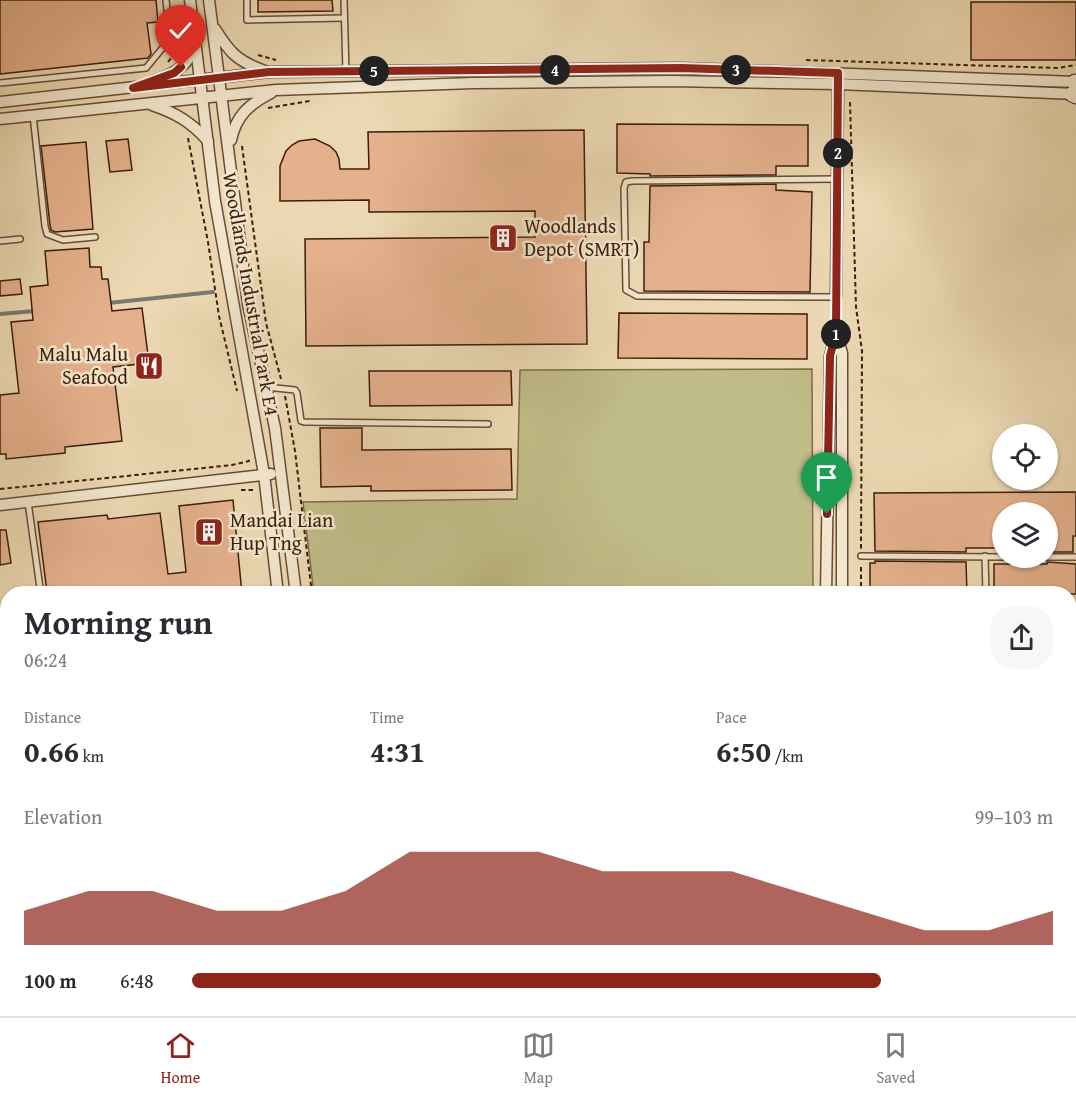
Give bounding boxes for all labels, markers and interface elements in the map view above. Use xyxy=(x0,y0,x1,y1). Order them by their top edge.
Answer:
pin xyxy=(155,5,206,67)
icon: check xyxy=(164,14,197,47)
pin: 4 xyxy=(540,55,570,85)
pin: 3 xyxy=(721,55,751,85)
pin: 5 xyxy=(359,56,389,86)
text: 4 xyxy=(551,58,559,82)
text: 3 xyxy=(732,58,740,82)
text: 5 xyxy=(370,59,378,83)
pin: 2 xyxy=(823,138,853,168)
text: 2 xyxy=(834,141,842,165)
street label: Woodlands Industrial Park E4 xyxy=(216,170,287,418)
place label: Woodlands Depot (SMRT) xyxy=(524,211,639,263)
building icon: Woodlands Depot (SMRT) xyxy=(487,222,519,254)
pin: 1 xyxy=(821,319,851,349)
text: 1 xyxy=(832,322,840,346)
place label: Malu Malu Seafood xyxy=(39,339,128,391)
restaurant icon: Malu Malu Seafood xyxy=(133,350,165,382)
map controls xyxy=(992,424,1058,568)
button: locate xyxy=(992,424,1058,490)
pin xyxy=(801,452,852,514)
icon: arrive xyxy=(810,461,843,494)
button: layers xyxy=(992,502,1058,568)
place label: Mandai Lian Hup Tng xyxy=(230,505,333,557)
building icon: Mandai Lian Hup Tng xyxy=(193,516,225,548)
text: Morning run xyxy=(24,598,213,646)
button: share xyxy=(990,606,1053,669)
text: 06:24 xyxy=(24,645,67,674)
text: Distance xyxy=(24,705,81,729)
text: Time xyxy=(370,705,404,729)
text: Pace xyxy=(716,705,747,729)
text: 0.66 xyxy=(24,729,79,773)
text: 4:31 xyxy=(370,729,425,773)
text: 6:50 xyxy=(716,729,771,773)
text: km xyxy=(79,744,104,768)
text: /km xyxy=(771,744,803,768)
text: Elevation xyxy=(24,802,102,831)
text: 99–103 m xyxy=(975,802,1053,831)
text: 100 m xyxy=(24,966,77,995)
text: 6:48 xyxy=(120,966,154,995)
tab: Home xyxy=(161,1029,200,1089)
tab: Map xyxy=(522,1029,555,1089)
tab: Saved xyxy=(876,1029,915,1089)

